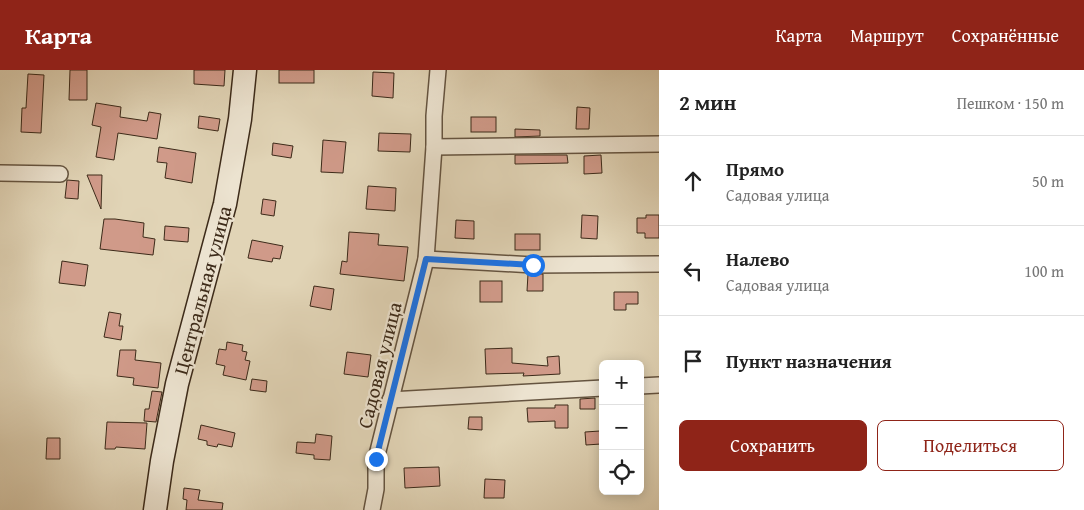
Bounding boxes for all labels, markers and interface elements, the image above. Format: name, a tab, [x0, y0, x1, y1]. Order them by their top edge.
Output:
text: Карта	[25, 18, 92, 53]
text: Карта	[776, 22, 822, 49]
text: Маршрут	[850, 22, 924, 49]
text: Сохранённые	[952, 22, 1059, 49]
text: 2 мин	[679, 87, 736, 118]
text: Пешком · 150 m	[957, 91, 1064, 115]
text: Прямо	[726, 155, 784, 183]
icon: ahead	[679, 167, 707, 195]
text: 50 m	[1032, 169, 1064, 193]
text: Садовая улица	[726, 183, 829, 207]
street label: Центральная улица	[165, 202, 239, 378]
text: Налево	[726, 245, 789, 273]
route start	[522, 254, 545, 277]
icon: left	[679, 257, 707, 285]
text: 100 m	[1024, 259, 1064, 283]
text: Садовая улица	[726, 273, 829, 297]
street label: Садовая улица	[349, 298, 409, 431]
icon: arrive	[679, 347, 707, 375]
text: Пункт назначения	[726, 347, 892, 375]
map controls	[599, 360, 644, 495]
button: +	[599, 360, 644, 405]
button: −	[599, 405, 644, 450]
button: Сохранить	[679, 420, 867, 471]
button: Поделиться	[877, 420, 1064, 471]
route end	[365, 448, 388, 471]
button: locate	[599, 450, 644, 495]

